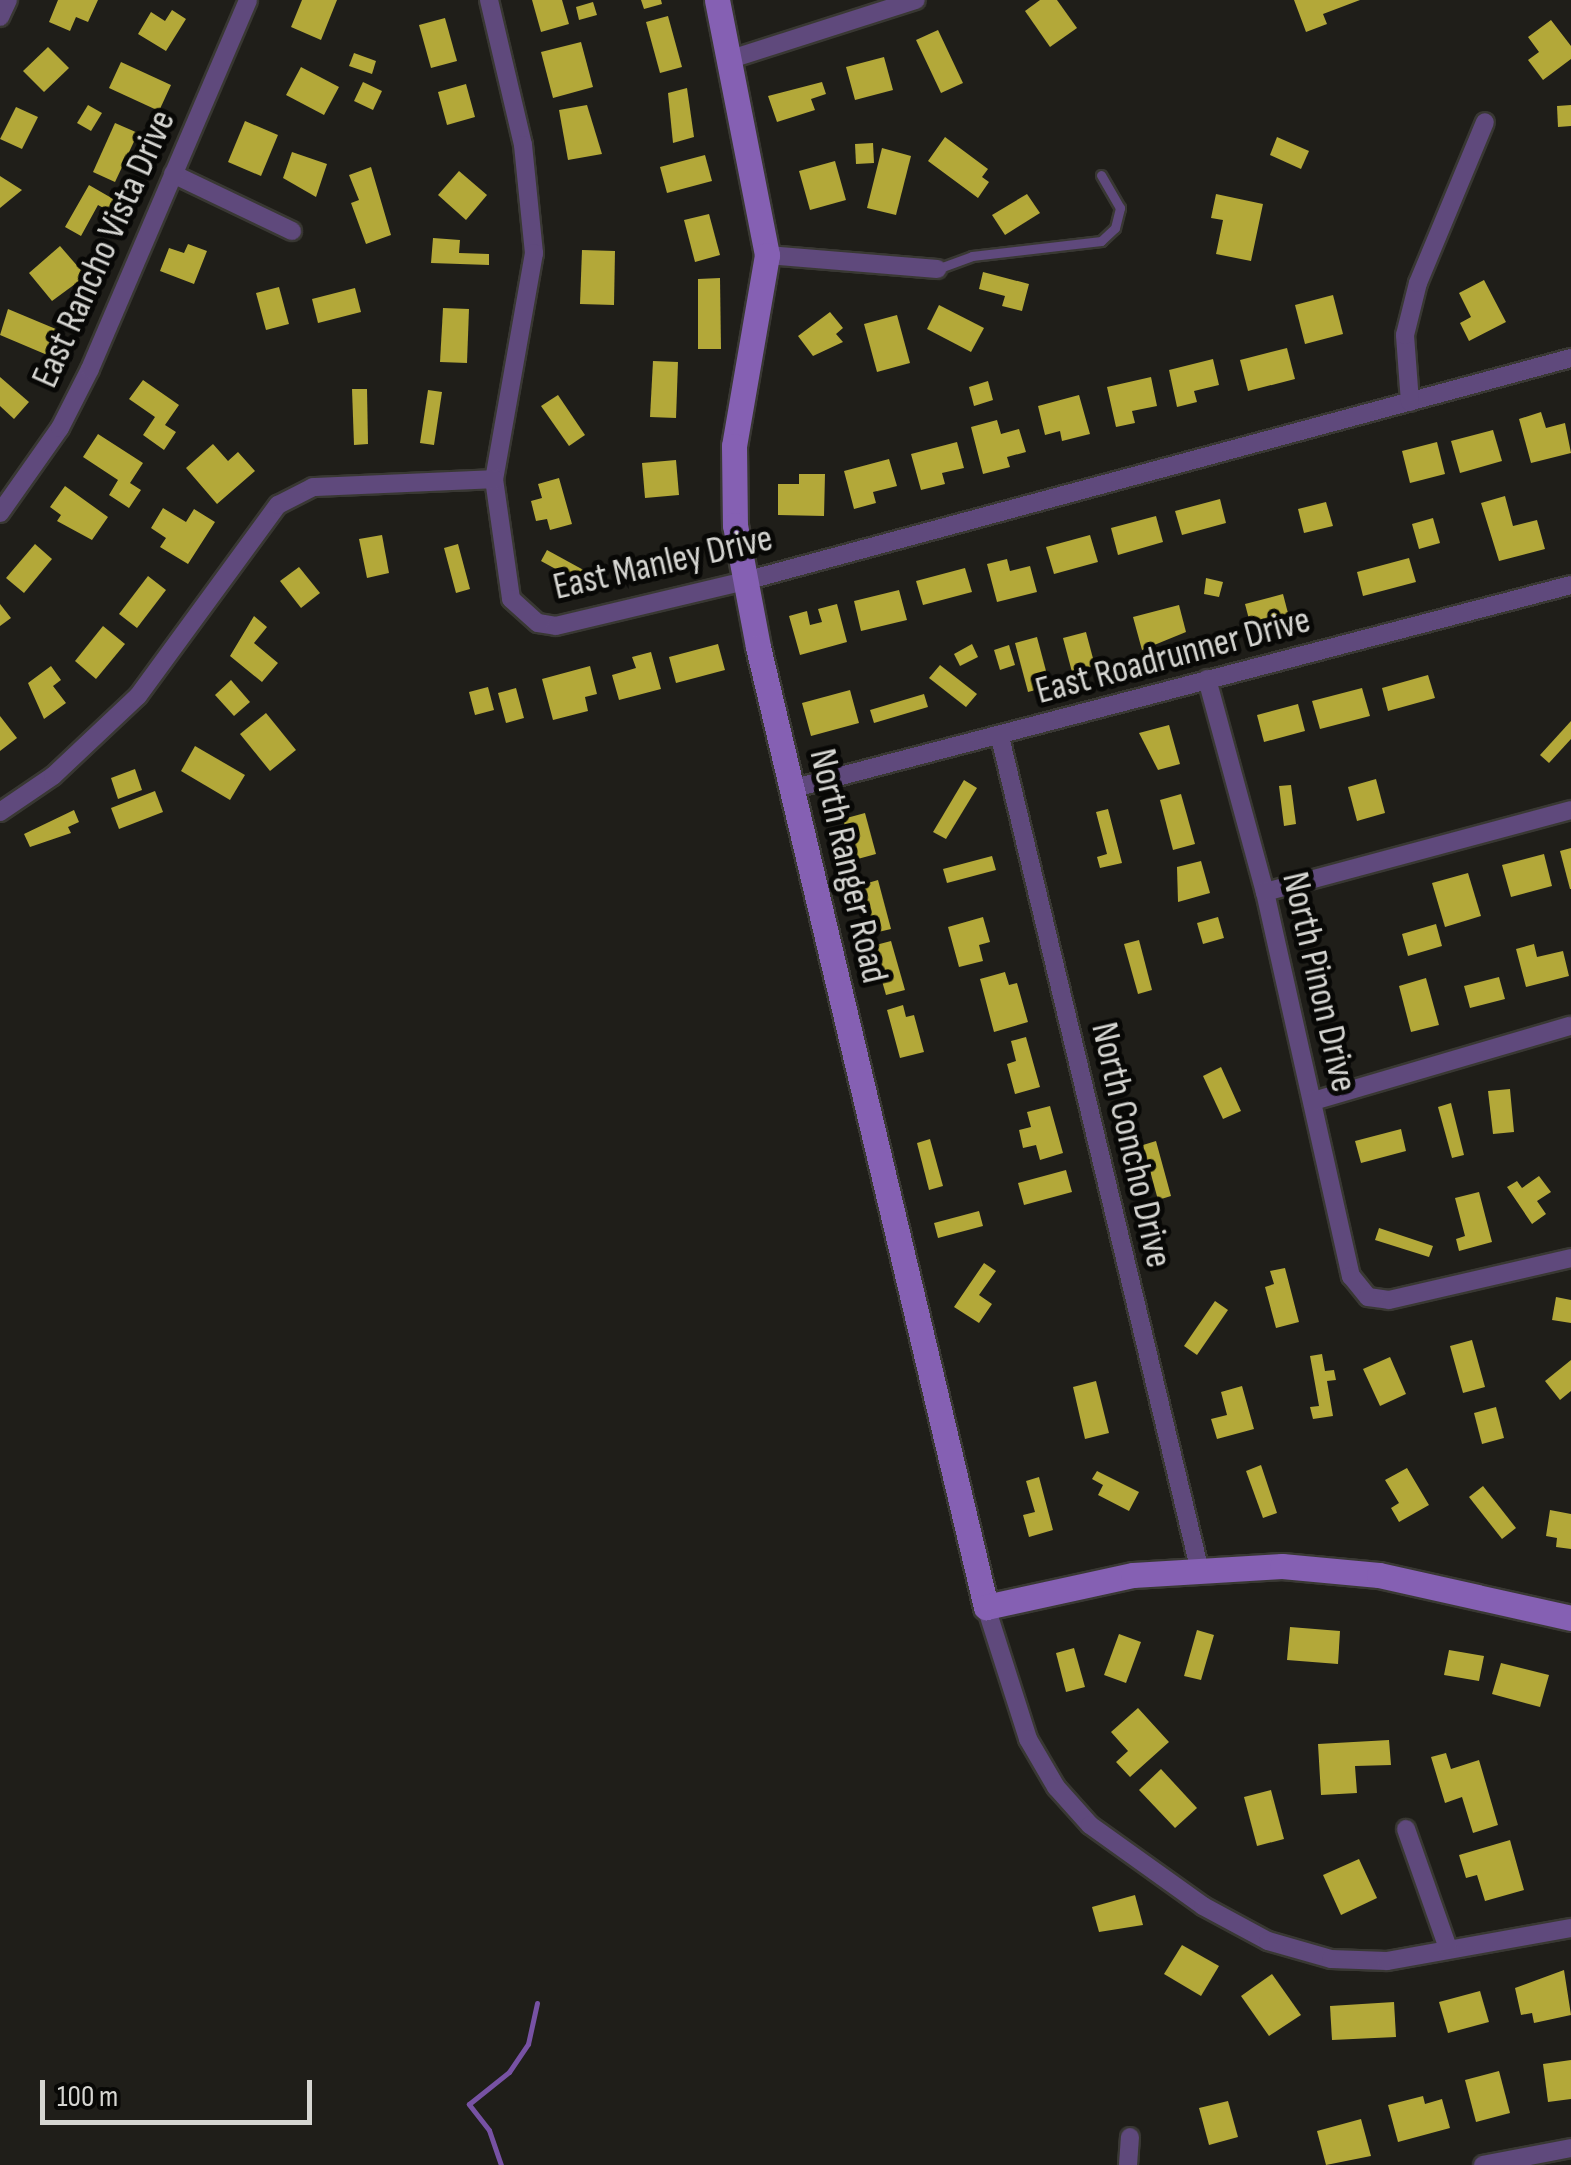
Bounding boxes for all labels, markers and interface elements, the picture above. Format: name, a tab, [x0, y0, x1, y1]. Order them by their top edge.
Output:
street label: East Rancho Vista Drive	[22, 103, 186, 395]
street label: East Manley Drive	[549, 516, 777, 610]
street label: East Roadrunner Drive	[1031, 597, 1315, 715]
street label: North Ranger Road	[799, 744, 897, 988]
street label: North Pinon Drive	[1272, 868, 1366, 1096]
street label: North Concho Drive	[1081, 1018, 1181, 1272]
scale bar	[45, 2060, 318, 2122]
text: 100 m	[57, 2079, 118, 2115]

